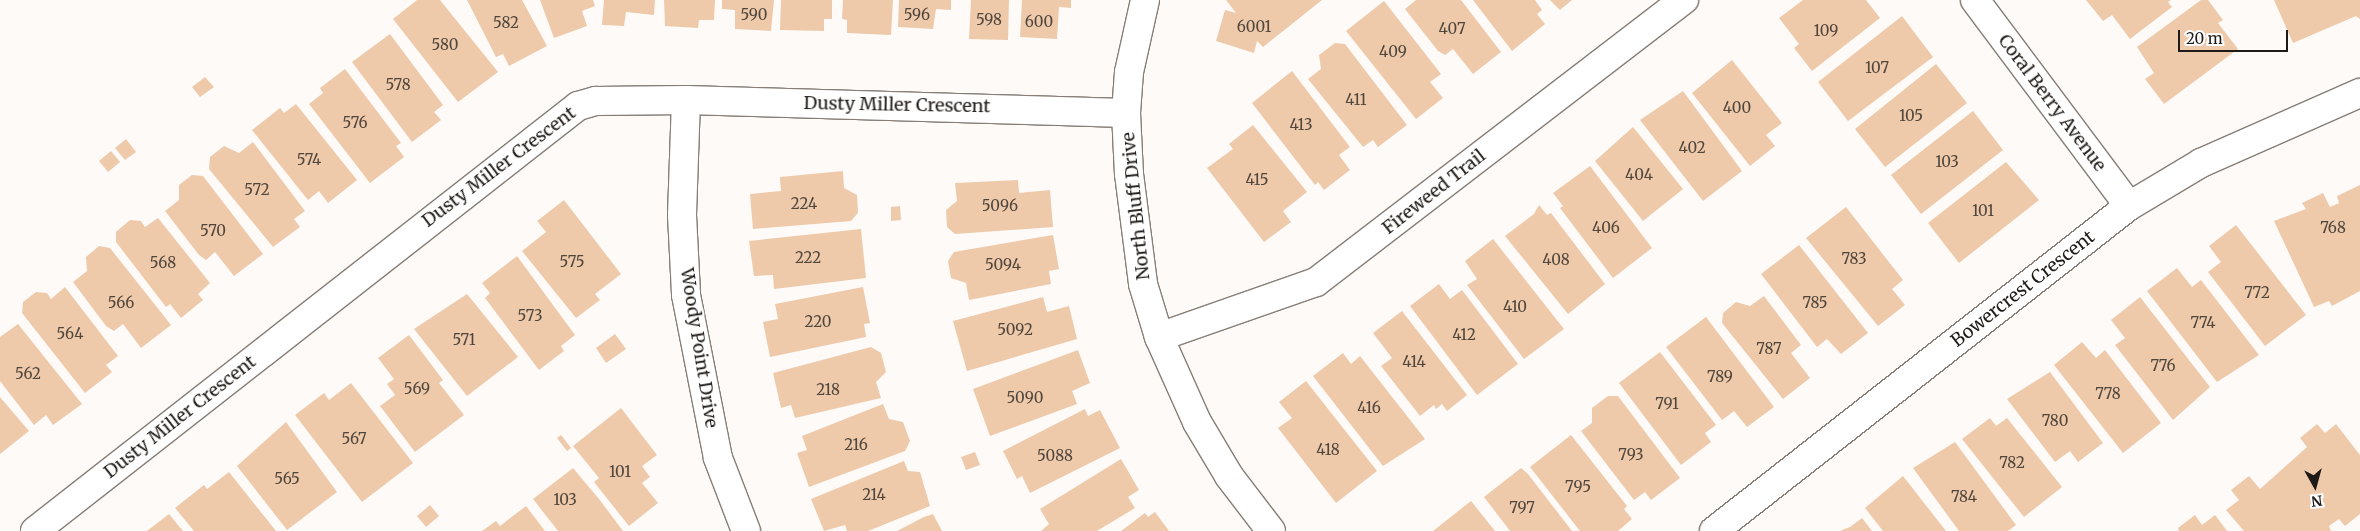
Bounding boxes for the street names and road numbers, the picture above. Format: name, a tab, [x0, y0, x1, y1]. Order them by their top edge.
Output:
street label: Coral Berry Avenue	[1993, 30, 2111, 176]
street label: Dusty Miller Crescent	[803, 93, 991, 117]
street label: Dusty Miller Crescent	[418, 102, 580, 232]
street label: North Bluff Drive	[1117, 131, 1155, 281]
street label: Fireweed Trail	[1378, 145, 1490, 239]
street label: Bowercrest Crescent	[1947, 226, 2099, 352]
street label: Woody Point Drive	[676, 266, 722, 430]
street label: Dusty Miller Crescent	[100, 351, 260, 483]

